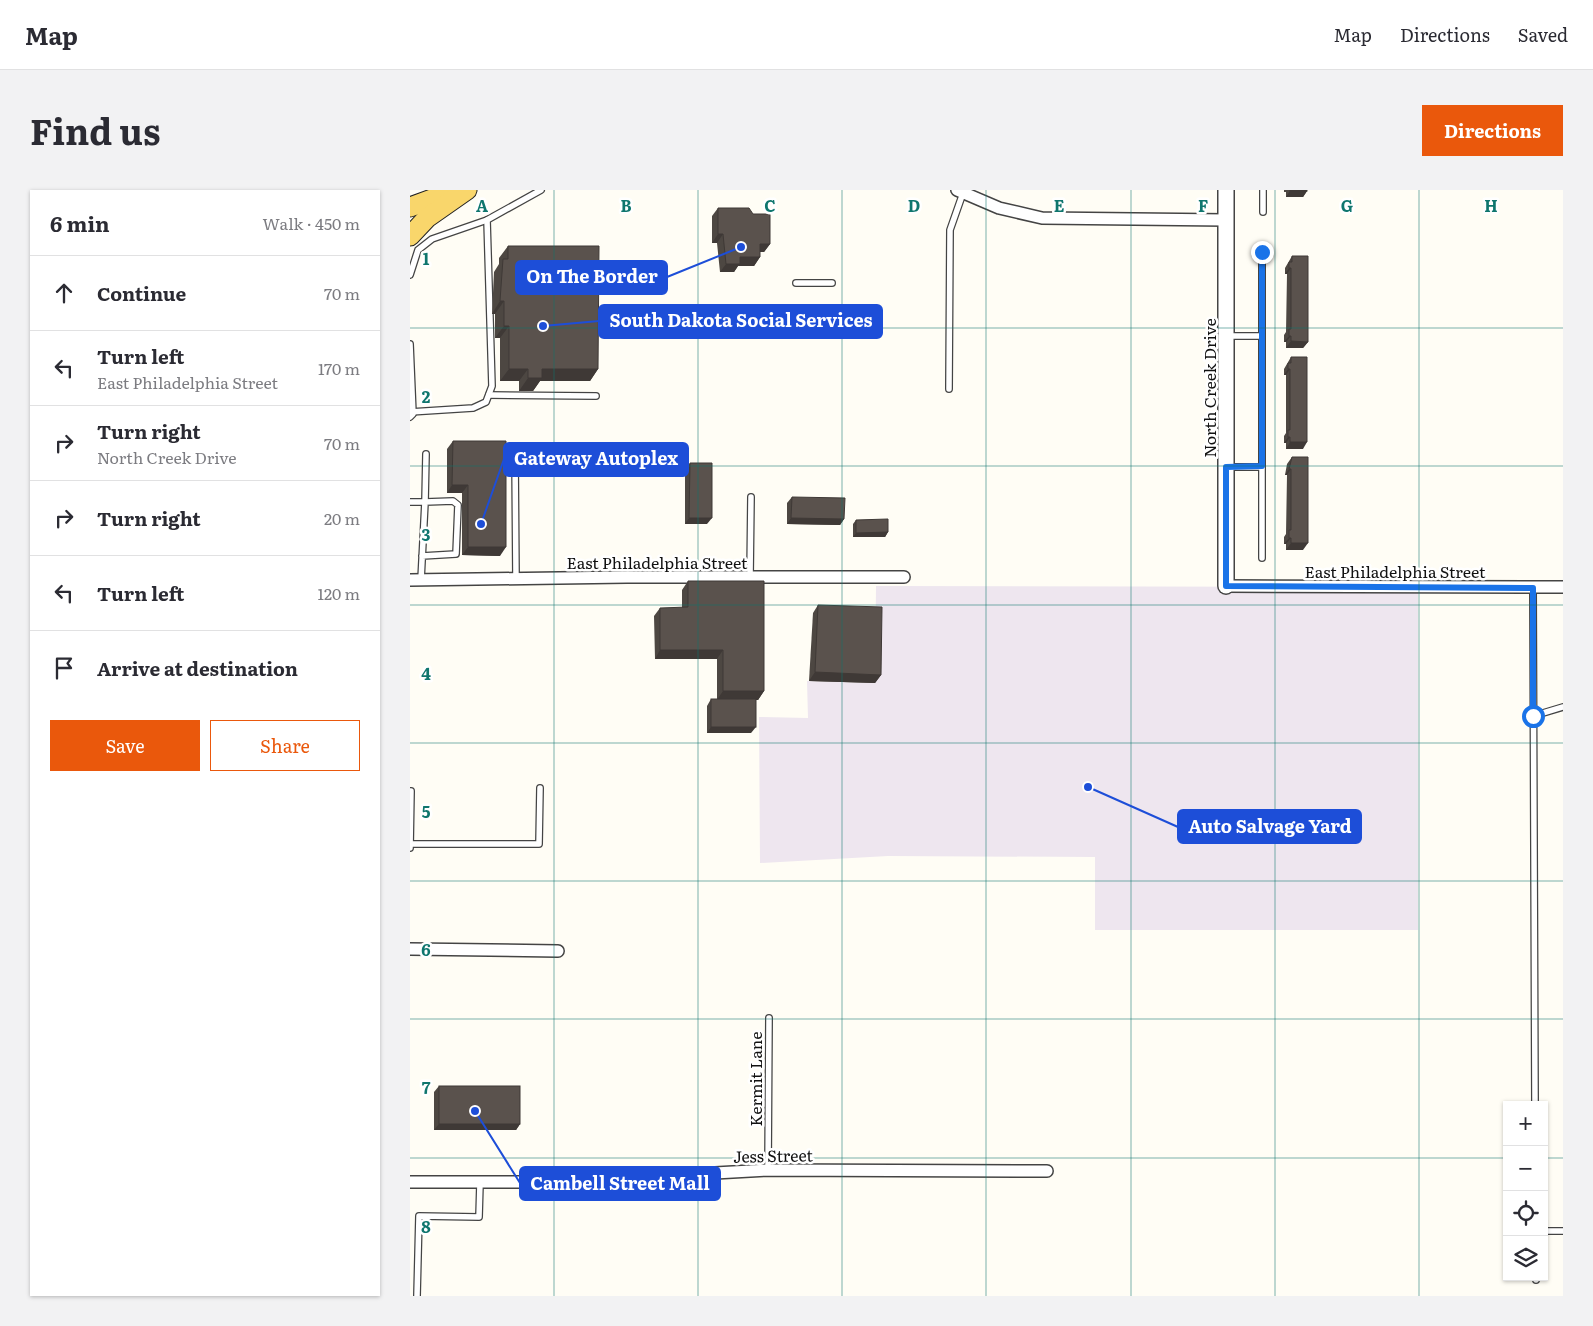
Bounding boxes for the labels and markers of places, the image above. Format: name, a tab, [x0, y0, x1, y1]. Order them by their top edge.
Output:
callout: On The Border	[516, 261, 667, 294]
callout: South Dakota Social Services	[599, 305, 882, 338]
callout: Gateway Autoplex	[504, 443, 688, 476]
callout: Auto Salvage Yard	[1178, 810, 1361, 843]
callout: Cambell Street Mall	[520, 1167, 720, 1200]

